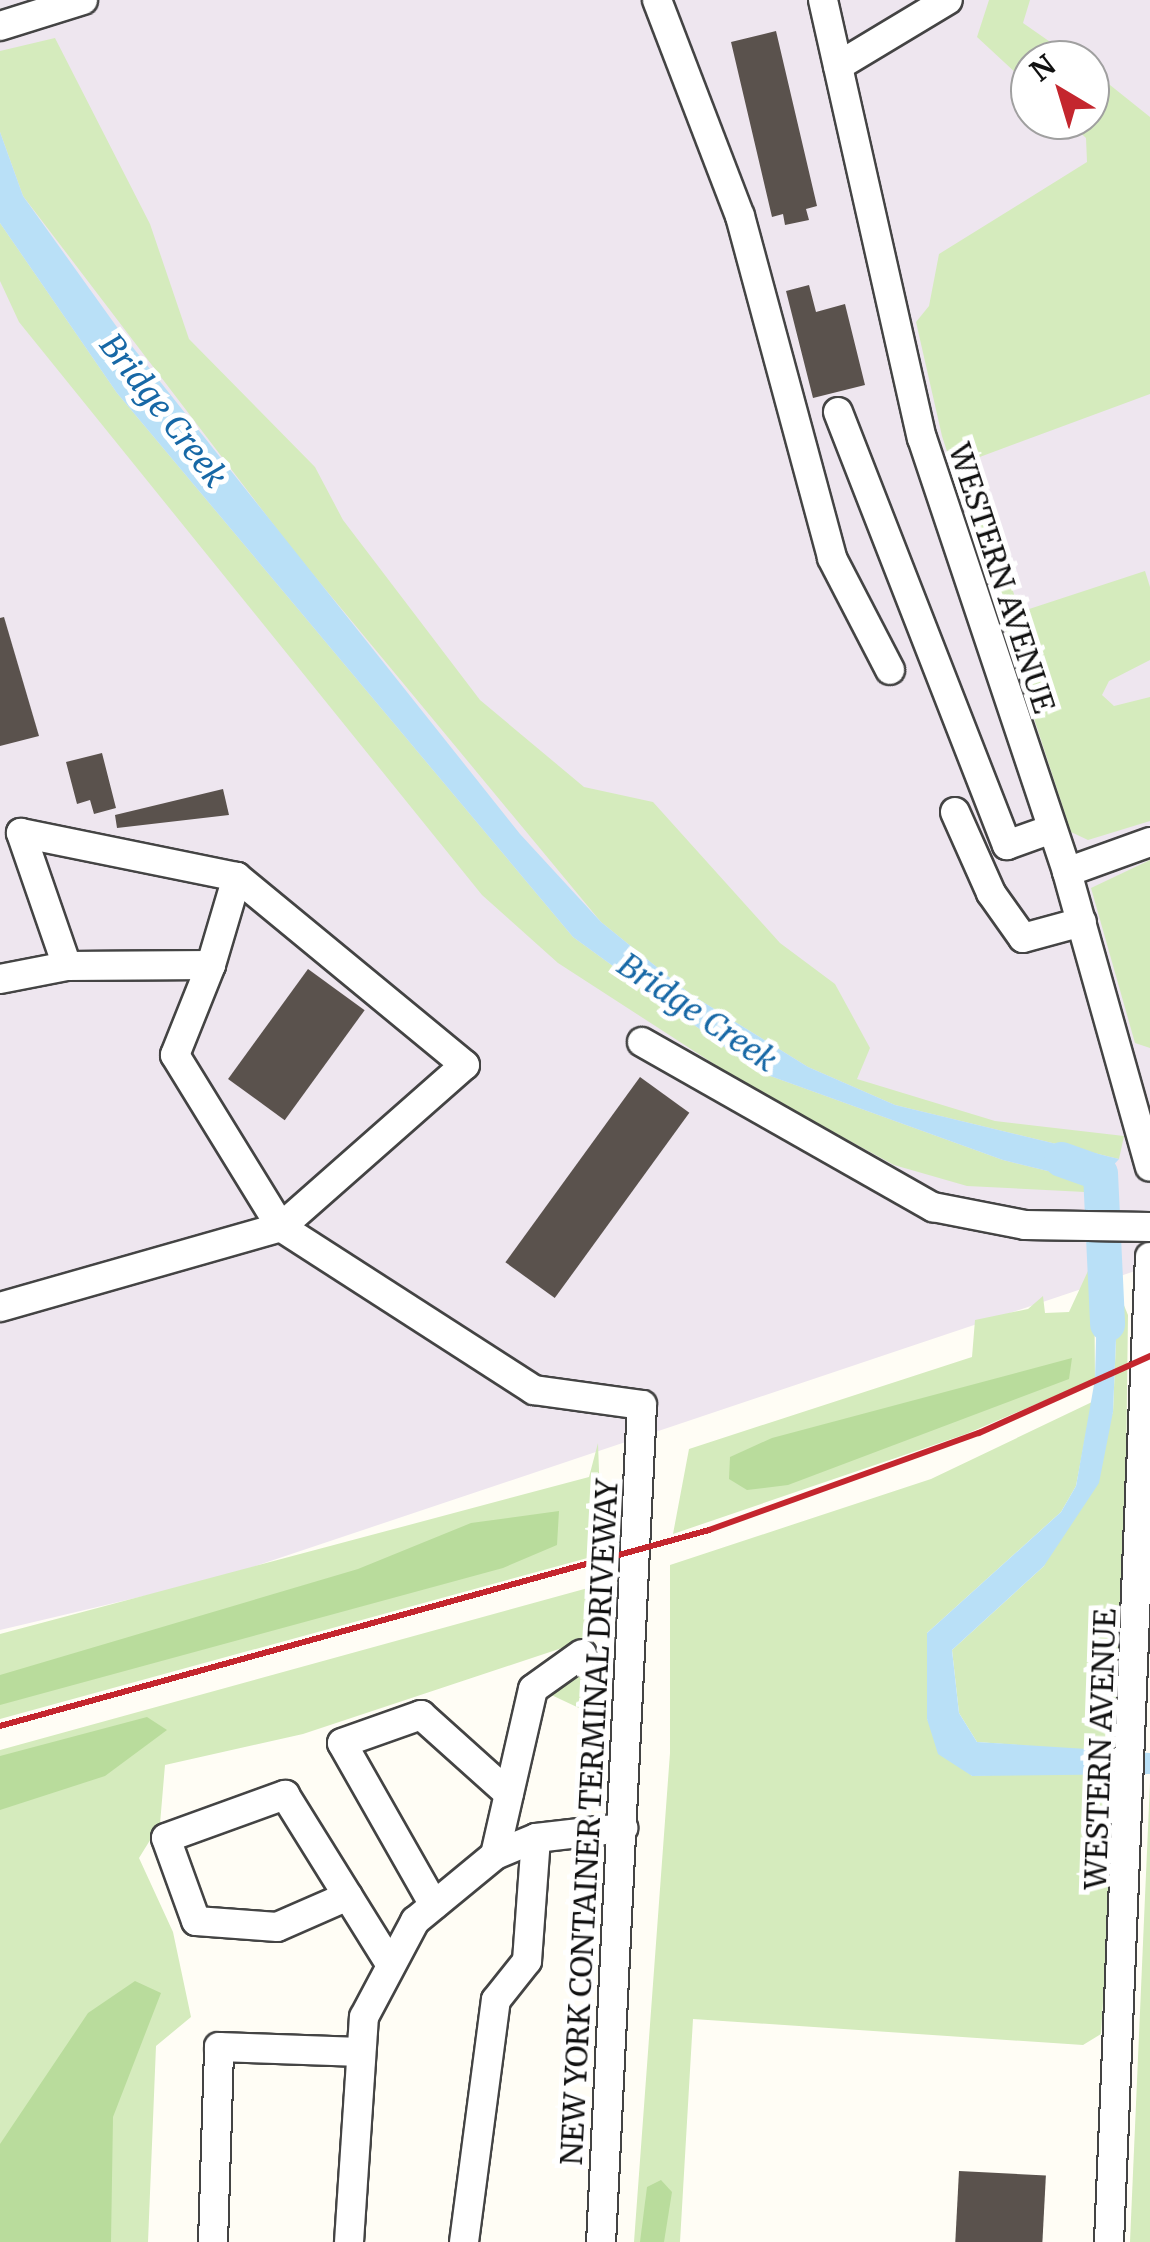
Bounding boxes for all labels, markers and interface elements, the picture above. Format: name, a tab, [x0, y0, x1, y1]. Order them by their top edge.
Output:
north arrow	[1010, 40, 1110, 140]
text: N	[1023, 47, 1063, 89]
water label: Bridge Creek	[91, 327, 235, 495]
street label: WESTERN AVENUE	[941, 439, 1063, 717]
water label: Bridge Creek	[610, 946, 784, 1080]
street label: NEW YORK CONTAINER TERMINAL DRIVEWAY	[553, 1478, 625, 2166]
street label: WESTERN AVENUE	[1077, 1608, 1123, 1890]

